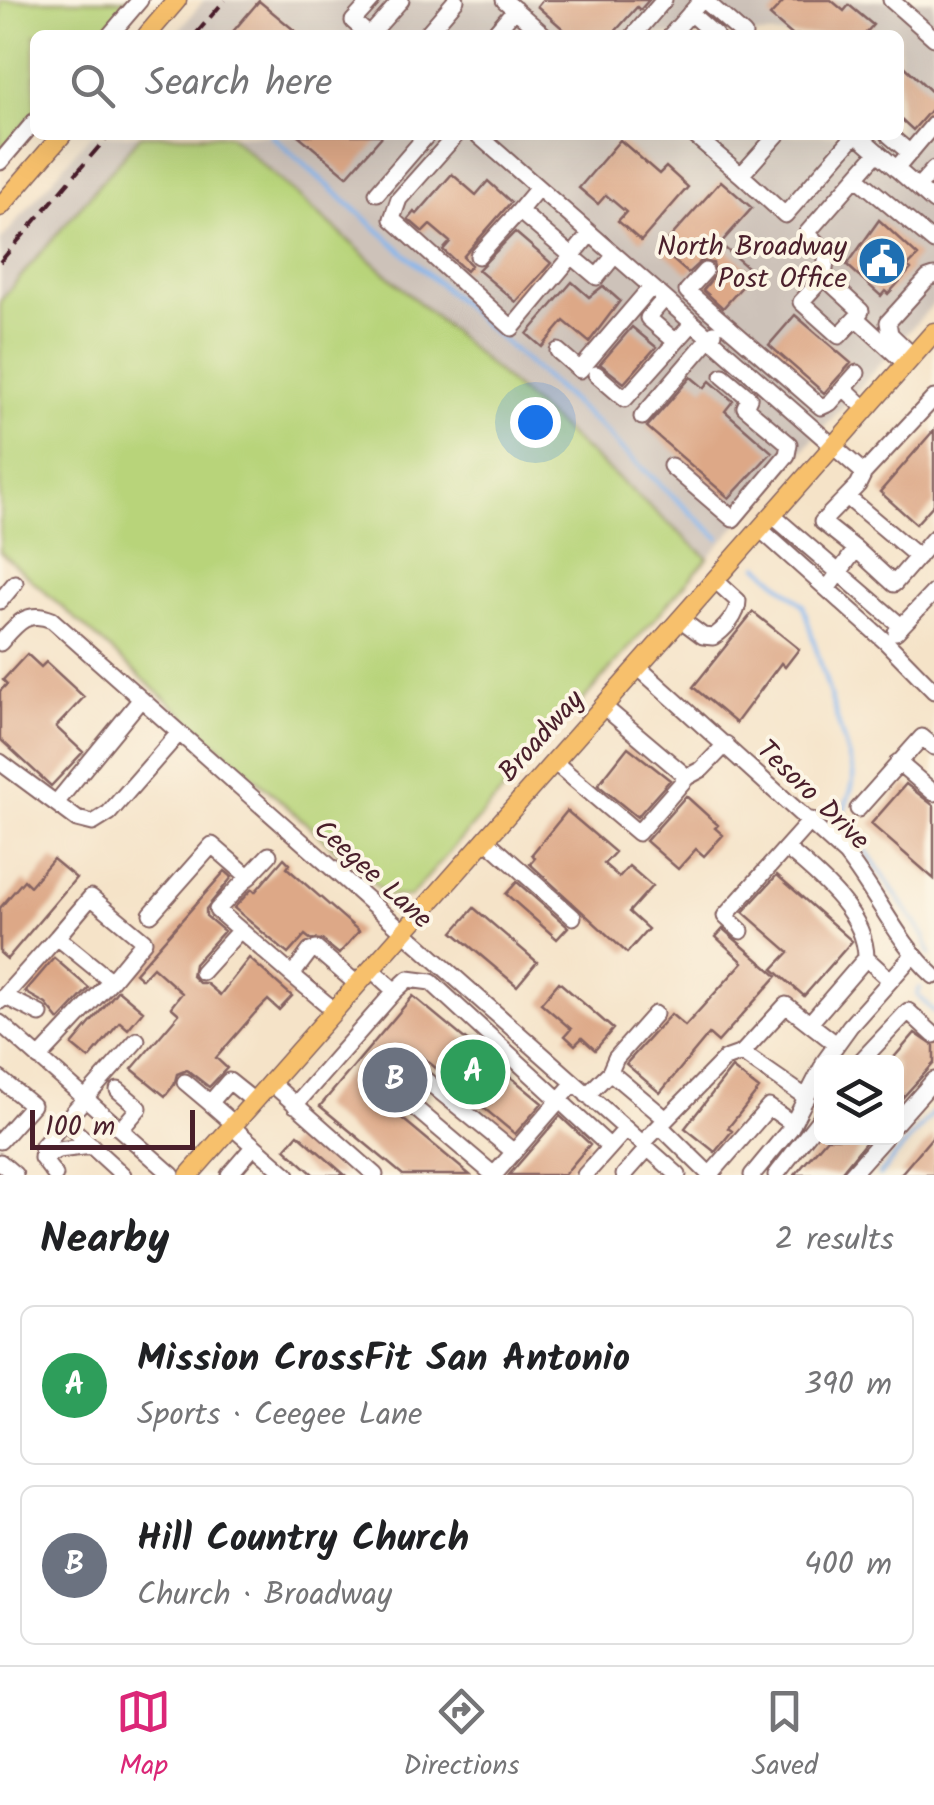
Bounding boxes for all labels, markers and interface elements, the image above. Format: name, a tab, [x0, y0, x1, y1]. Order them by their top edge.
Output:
search box	[30, 30, 904, 140]
text: Search here	[145, 55, 332, 115]
icon: search	[65, 58, 120, 113]
place label: North Broadway Post Office	[657, 225, 848, 302]
public building icon: North Broadway Post Office	[856, 235, 908, 287]
your location	[510, 397, 561, 448]
street label: Broadway	[488, 679, 597, 793]
street label: Tesoro Drive	[745, 730, 880, 862]
street label: Ceegee Lane	[302, 809, 443, 941]
pin: A	[440, 1034, 506, 1110]
pin: B	[362, 1042, 428, 1118]
map controls	[814, 1055, 904, 1145]
button: layers	[814, 1055, 904, 1145]
scale bar	[30, 1105, 195, 1150]
text: 100 m	[45, 1105, 115, 1150]
text: Nearby	[40, 1207, 169, 1274]
text: 2 results	[775, 1215, 894, 1266]
text: Mission CrossFit San Antonio	[137, 1330, 630, 1390]
text: A	[64, 1360, 85, 1411]
text: 390 m	[804, 1360, 892, 1411]
text: Sports · Ceegee Lane	[137, 1390, 422, 1441]
text: Hill Country Church	[137, 1510, 469, 1570]
text: B	[65, 1540, 84, 1591]
text: 400 m	[804, 1540, 892, 1591]
text: Church · Broadway	[137, 1570, 392, 1621]
tab: Map	[116, 1684, 171, 1789]
tab: Directions	[403, 1684, 519, 1789]
tab: Saved	[752, 1684, 818, 1789]

